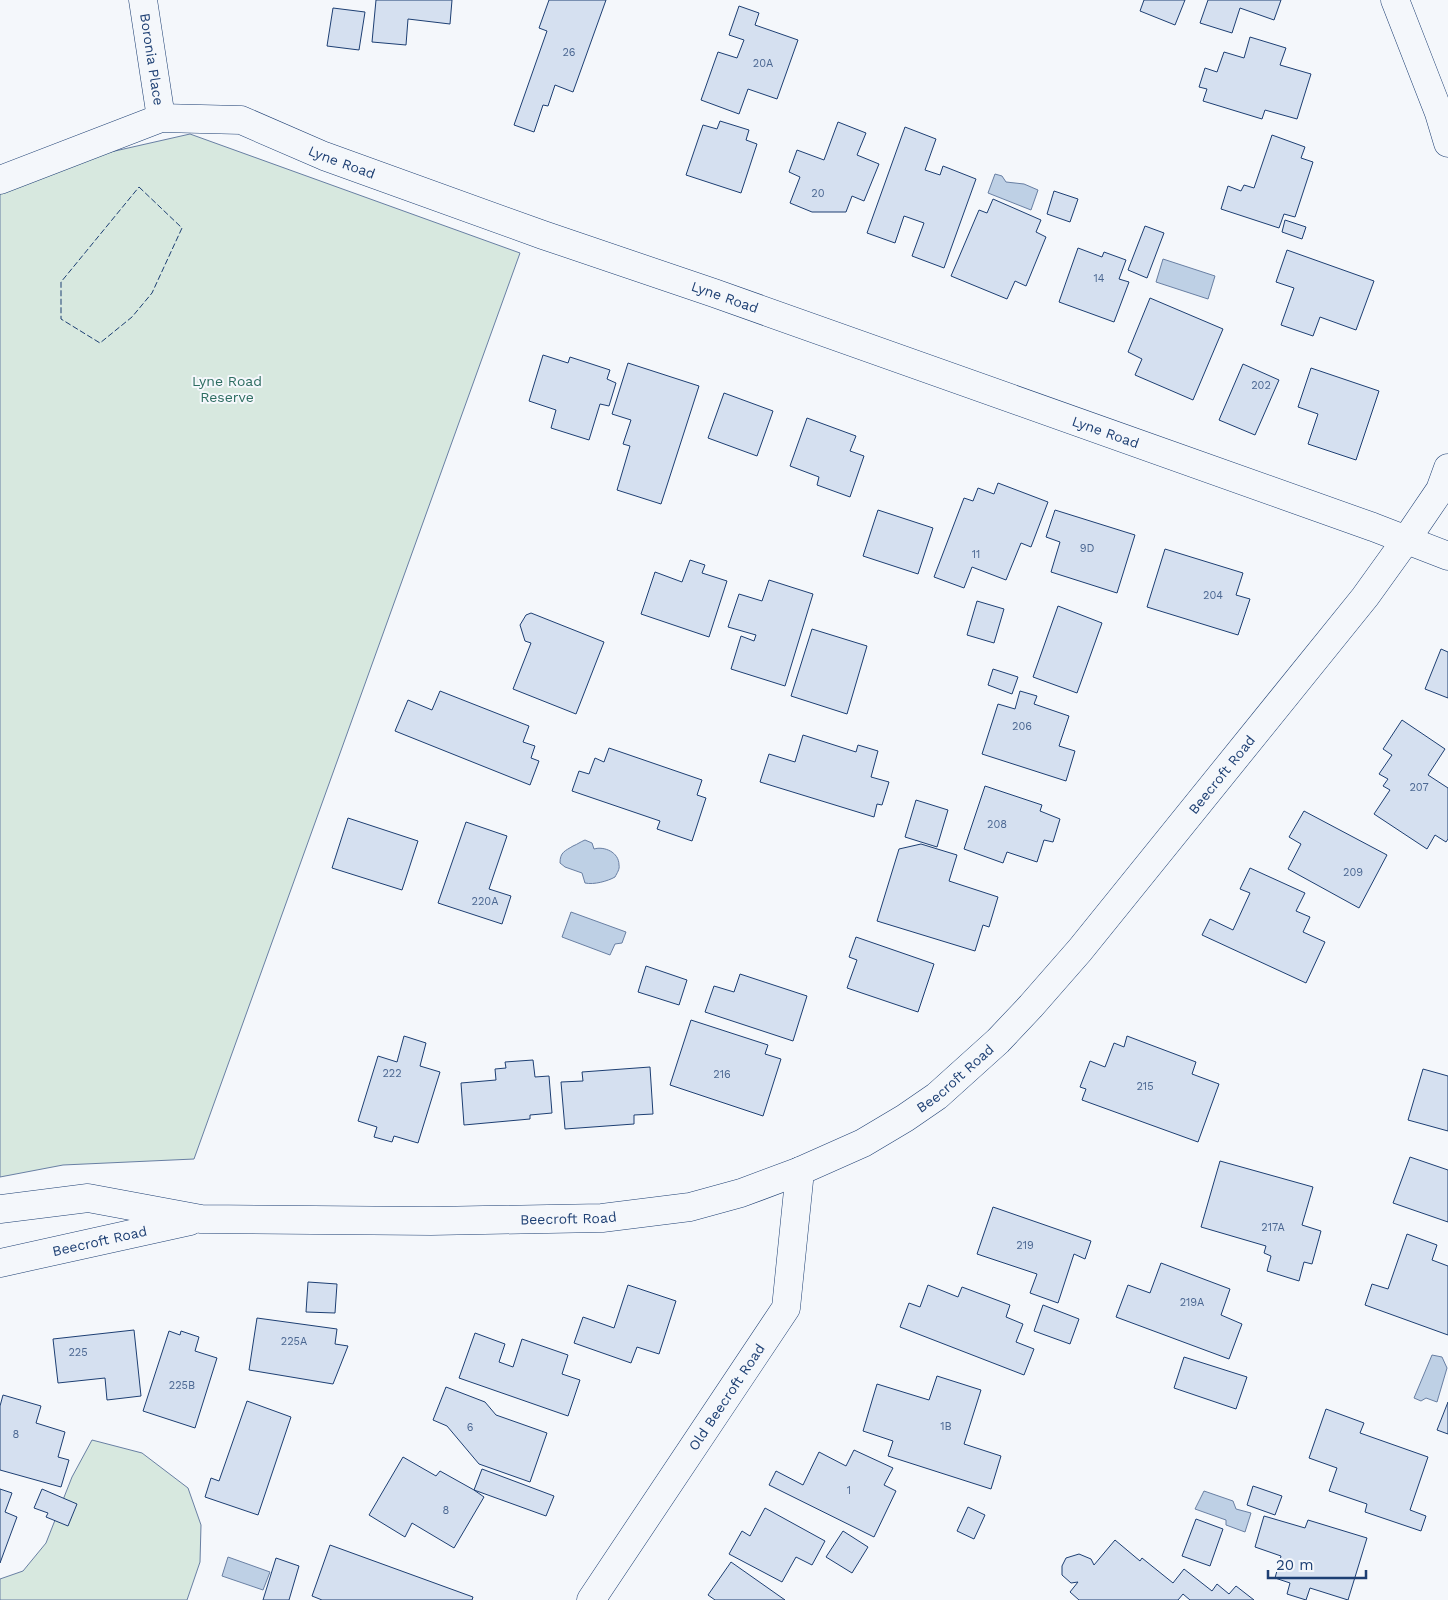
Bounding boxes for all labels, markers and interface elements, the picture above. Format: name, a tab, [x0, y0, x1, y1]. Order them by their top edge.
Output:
street label: Boronia Place	[137, 12, 167, 106]
house number: 26	[562, 46, 576, 59]
house number: 20A	[753, 57, 773, 70]
street label: Lyne Road	[306, 142, 378, 182]
house number: 20	[811, 187, 825, 200]
house number: 14	[1093, 272, 1105, 285]
street label: Lyne Road	[689, 278, 761, 316]
park label: Lyne Road Reserve	[192, 373, 262, 405]
house number: 202	[1251, 379, 1271, 392]
street label: Lyne Road	[1070, 413, 1141, 451]
house number: 9D	[1080, 542, 1094, 555]
house number: 11	[972, 548, 980, 561]
house number: 204	[1203, 589, 1223, 602]
house number: 206	[1012, 720, 1032, 733]
street label: Beecroft Road	[1185, 732, 1258, 817]
house number: 207	[1409, 781, 1429, 794]
house number: 208	[987, 818, 1007, 831]
house number: 209	[1343, 866, 1363, 879]
house number: 220A	[472, 895, 498, 908]
street label: Beecroft Road	[913, 1041, 997, 1116]
house number: 222	[382, 1067, 402, 1080]
house number: 216	[713, 1068, 731, 1081]
house number: 215	[1136, 1080, 1154, 1093]
street label: Beecroft Road	[520, 1208, 618, 1227]
house number: 217A	[1261, 1221, 1285, 1234]
street label: Beecroft Road	[51, 1223, 148, 1259]
house number: 219	[1016, 1239, 1034, 1252]
house number: 219A	[1180, 1296, 1204, 1309]
house number: 225A	[281, 1335, 307, 1348]
street label: Old Beecroft Road	[685, 1341, 768, 1453]
house number: 225	[68, 1346, 88, 1359]
house number: 225B	[169, 1379, 195, 1392]
house number: 1B	[940, 1420, 952, 1433]
house number: 6	[467, 1421, 474, 1434]
house number: 8	[13, 1428, 20, 1441]
house number: 1	[847, 1484, 851, 1497]
house number: 8	[443, 1504, 450, 1517]
scale bar	[1268, 1548, 1366, 1580]
text: 20 m	[1276, 1556, 1314, 1574]

